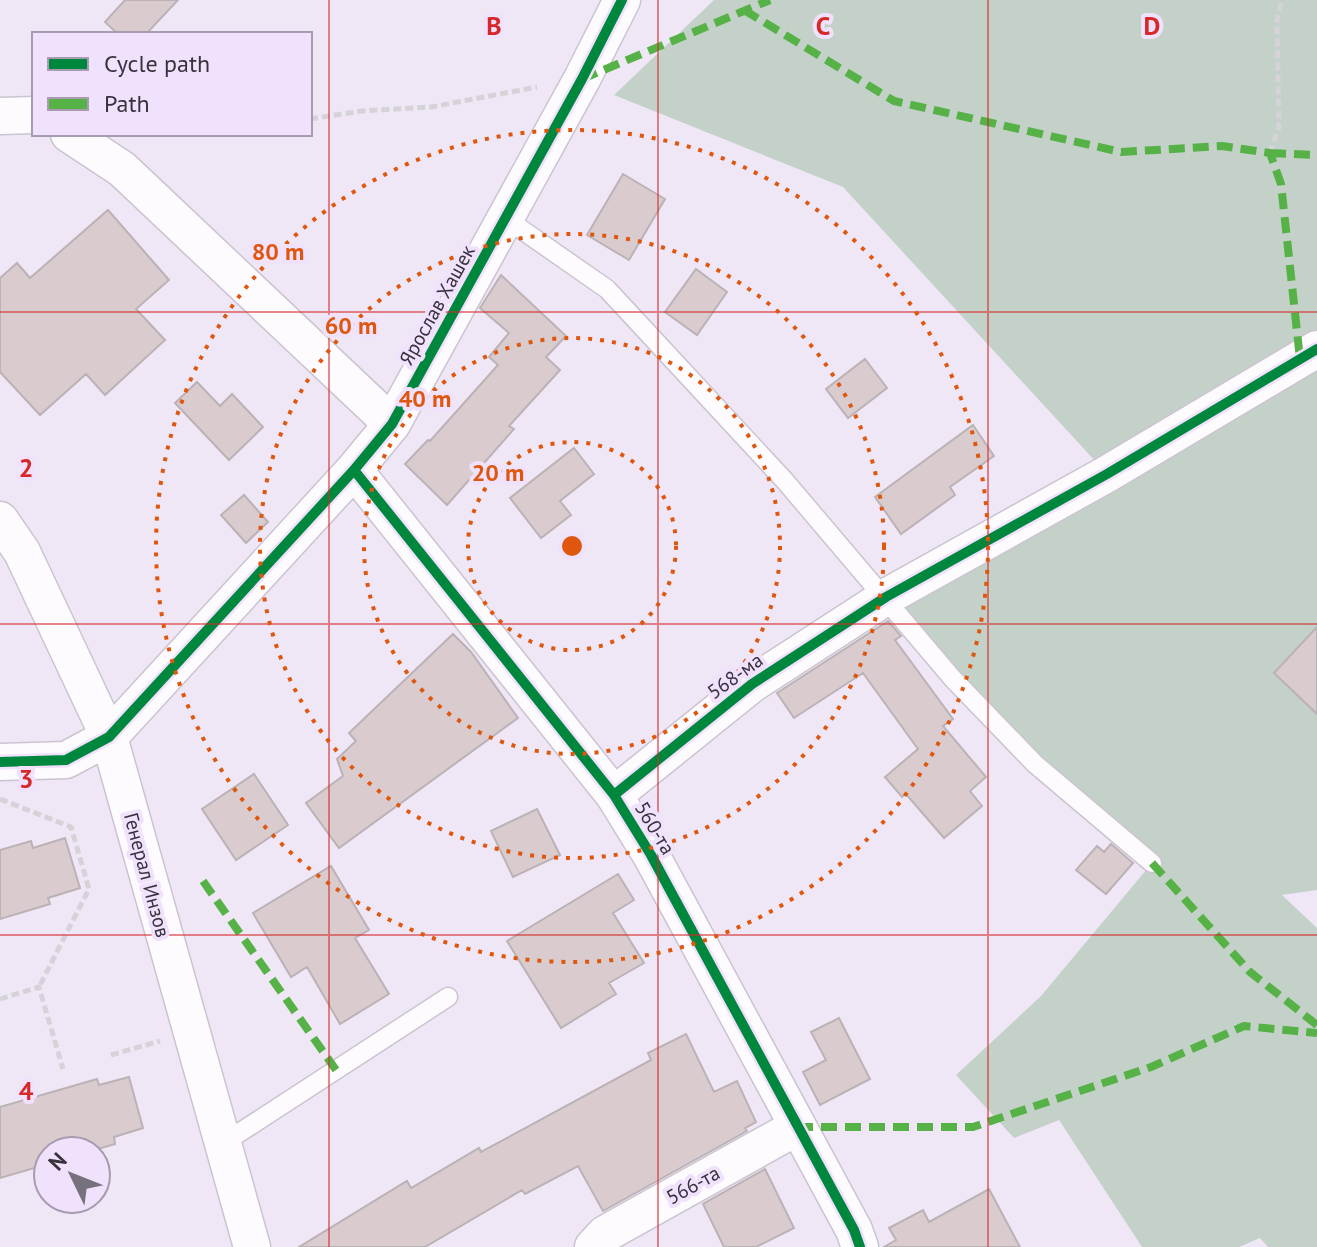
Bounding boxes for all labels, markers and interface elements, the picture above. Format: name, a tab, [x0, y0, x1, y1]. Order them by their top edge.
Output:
text: B	[486, 9, 502, 42]
text: C	[816, 9, 830, 42]
text: D	[1144, 9, 1160, 42]
legend	[32, 32, 312, 136]
text: Cycle path	[104, 48, 210, 79]
text: Path	[104, 88, 150, 119]
text: 80 m	[252, 236, 304, 267]
street label: Ярослав Хашек	[393, 240, 481, 370]
text: 60 m	[325, 310, 377, 341]
text: 40 m	[399, 383, 451, 414]
text: 2	[19, 451, 33, 484]
text: 20 m	[472, 457, 524, 488]
centre of rings	[558, 532, 586, 560]
street label: 568-ма	[702, 647, 768, 705]
text: 3	[19, 762, 33, 795]
street label: 560-та	[629, 797, 681, 859]
street label: Генерал Инзов	[118, 810, 176, 940]
text: 4	[19, 1074, 34, 1107]
north arrow	[32, 1135, 112, 1215]
text: N	[42, 1147, 73, 1176]
street label: 566-та	[662, 1160, 724, 1210]

